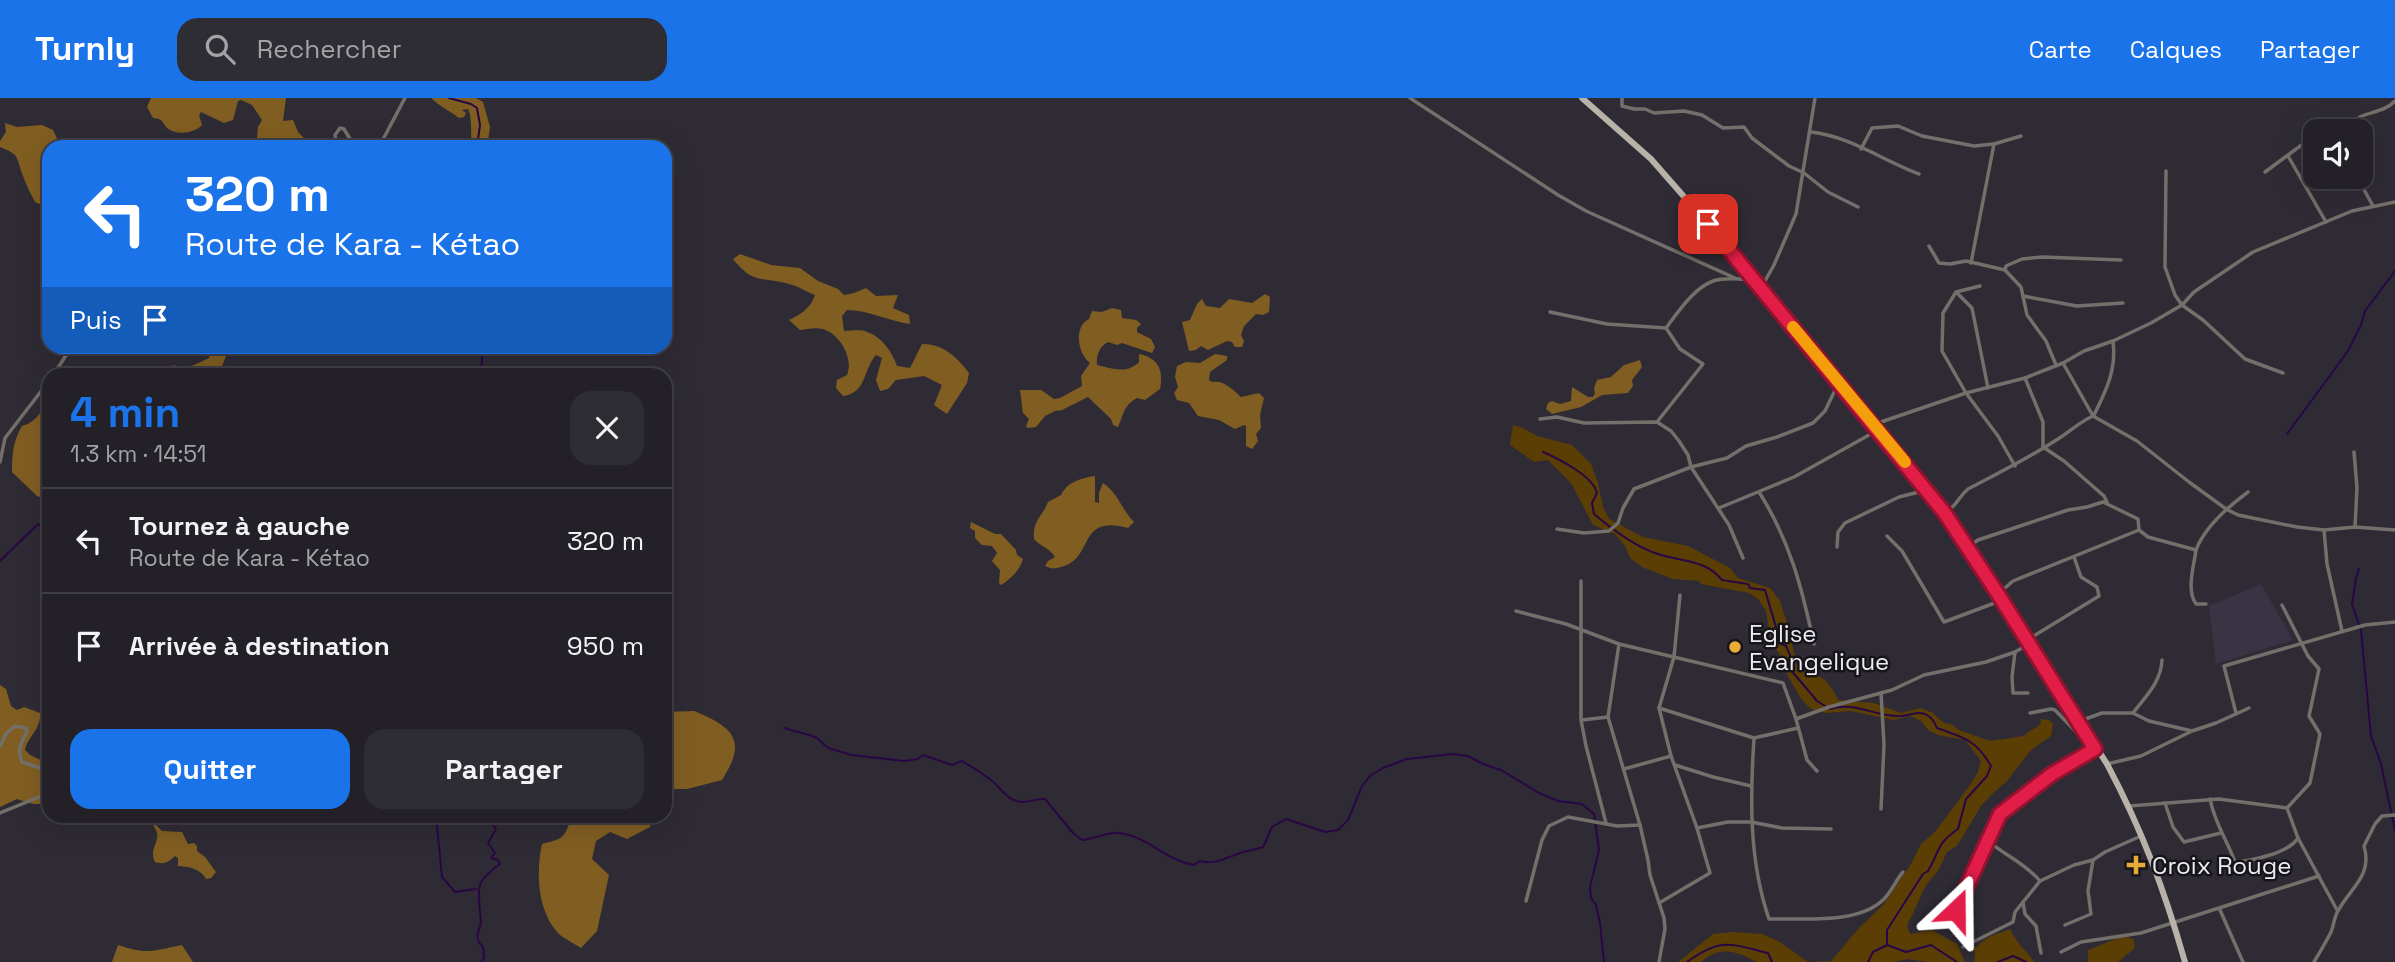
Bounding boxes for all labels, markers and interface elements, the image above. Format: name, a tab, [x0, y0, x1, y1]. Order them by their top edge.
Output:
search box	[177, 18, 667, 81]
text: Turnly	[35, 28, 135, 70]
icon: search	[201, 30, 239, 68]
text: Rechercher	[257, 32, 402, 66]
text: Carte	[2029, 34, 2092, 65]
text: Calques	[2130, 34, 2222, 65]
text: Partager	[2260, 34, 2360, 65]
map controls	[2303, 119, 2373, 189]
button: sound	[2303, 119, 2373, 189]
text: 320 m	[185, 163, 330, 225]
icon: left	[70, 168, 161, 259]
pin	[1678, 194, 1738, 254]
icon: arrive	[1689, 205, 1727, 243]
text: Route de Kara - Kétao	[185, 224, 520, 264]
icon: arrive	[136, 301, 174, 339]
text: Puis	[70, 303, 122, 337]
text: 4 min	[70, 386, 180, 439]
button: close	[570, 391, 644, 465]
text: 1.3 km · 14:51	[70, 439, 206, 469]
text: Tournez à gauche	[129, 509, 350, 543]
icon: left	[70, 522, 108, 560]
text: 320 m	[567, 524, 644, 558]
text: Route de Kara - Kétao	[129, 543, 370, 573]
place label: Eglise Evangelique	[1749, 618, 1889, 677]
icon: arrive	[70, 627, 108, 665]
text: Arrivée à destination	[129, 629, 390, 663]
text: 950 m	[567, 629, 644, 663]
marker: Eglise Evangelique	[1727, 639, 1743, 655]
button: Quitter	[70, 729, 350, 809]
button: Partager	[364, 729, 644, 809]
place label: Croix Rouge	[2152, 850, 2291, 881]
marker: Croix Rouge	[2126, 855, 2146, 875]
position arrow	[1919, 873, 1993, 947]

